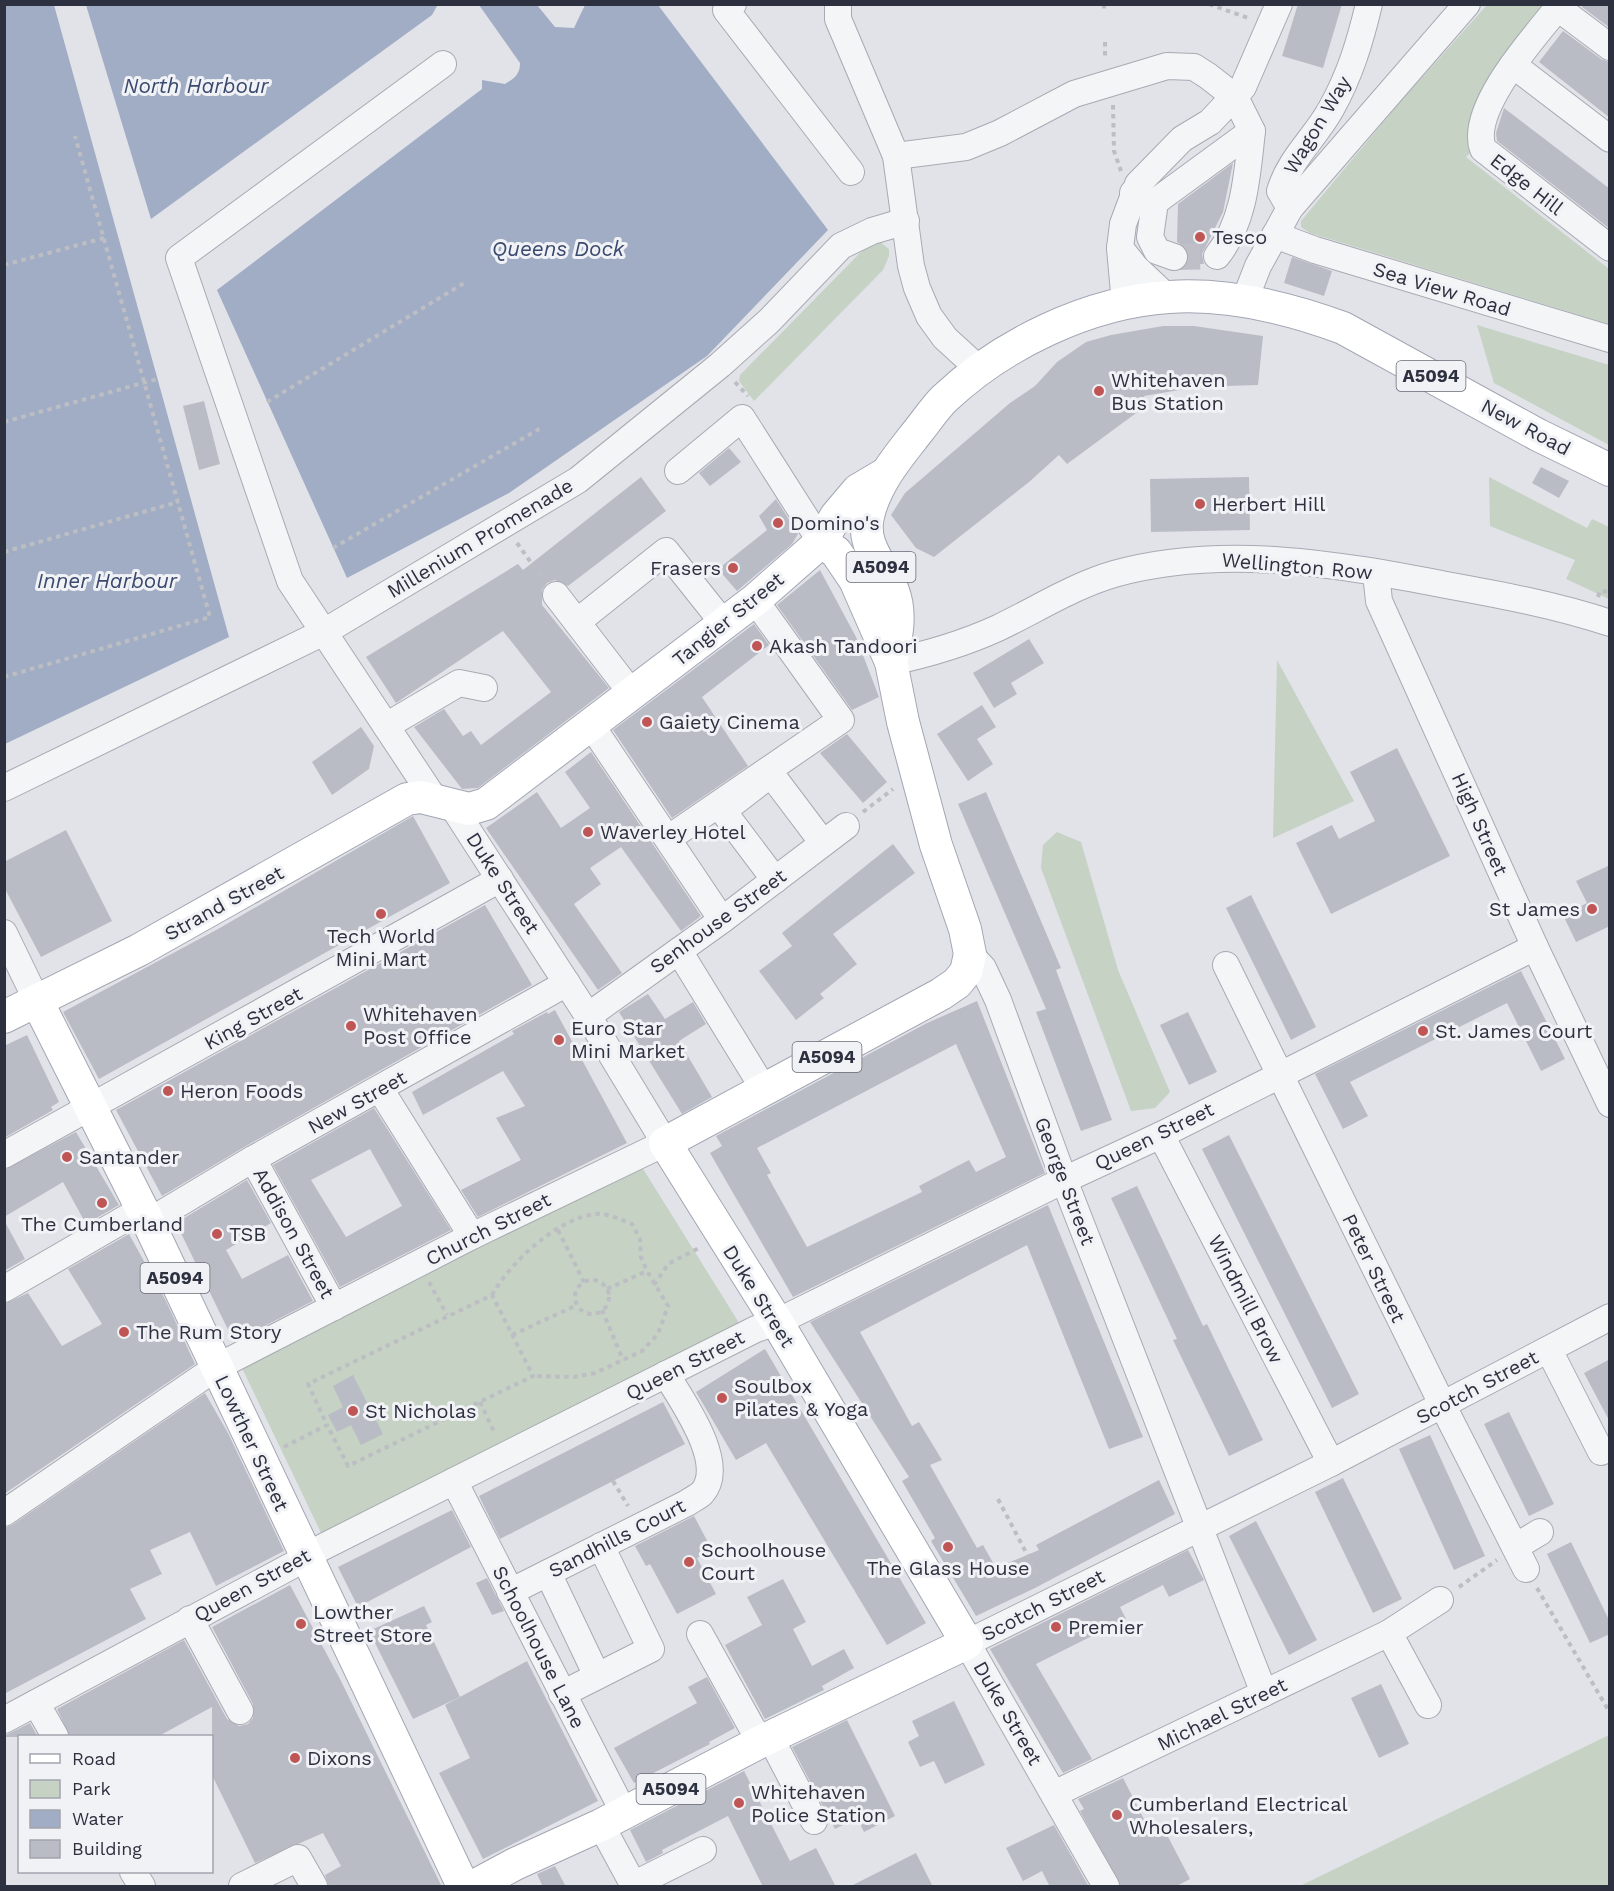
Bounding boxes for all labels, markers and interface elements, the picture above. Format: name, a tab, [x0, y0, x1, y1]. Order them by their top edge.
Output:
street label: Wagon Way	[1278, 71, 1356, 179]
water label: North Harbour	[123, 73, 269, 98]
street label: Edge Hill	[1486, 148, 1568, 220]
place label: Tesco	[1212, 225, 1267, 249]
marker: Tesco	[1193, 230, 1207, 244]
water label: Queens Dock	[492, 236, 625, 261]
street label: Sea View Road	[1370, 257, 1514, 321]
road number: A5094	[1396, 361, 1466, 391]
place label: Whitehaven Bus Station	[1111, 368, 1226, 415]
marker: Whitehaven Bus Station	[1092, 384, 1106, 398]
street label: New Road	[1477, 393, 1575, 461]
street label: Millenium Promenade	[383, 473, 577, 603]
place label: Herbert Hill	[1212, 492, 1325, 516]
marker: Herbert Hill	[1193, 497, 1207, 511]
place label: Domino's	[790, 511, 880, 535]
marker: Domino's	[771, 516, 785, 530]
street label: Wellington Row	[1220, 547, 1374, 585]
road number: A5094	[846, 552, 916, 582]
place label: Frasers	[650, 556, 721, 580]
marker: Frasers	[726, 561, 740, 575]
street label: Tangier Street	[668, 566, 789, 671]
water label: Inner Harbour	[37, 568, 178, 593]
place label: Akash Tandoori	[769, 634, 918, 658]
marker: Akash Tandoori	[750, 639, 764, 653]
place label: Gaiety Cinema	[659, 710, 800, 734]
marker: Gaiety Cinema	[640, 715, 654, 729]
street label: High Street	[1447, 769, 1514, 880]
place label: Waverley Hotel	[600, 820, 746, 844]
marker: Waverley Hotel	[581, 825, 595, 839]
street label: Duke Street	[461, 828, 545, 939]
street label: Strand Street	[160, 860, 288, 946]
street label: Senhouse Street	[645, 863, 791, 978]
place label: St James	[1489, 897, 1580, 921]
marker: St James	[1585, 902, 1599, 916]
marker: Tech World Mini Mart	[374, 907, 388, 921]
place label: Tech World Mini Mart	[327, 924, 435, 971]
street label: King Street	[200, 981, 307, 1055]
place label: Whitehaven Post Office	[363, 1002, 478, 1049]
place label: Euro Star Mini Market	[571, 1016, 686, 1063]
marker: Whitehaven Post Office	[344, 1019, 358, 1033]
place label: St. James Court	[1435, 1019, 1593, 1043]
marker: St. James Court	[1416, 1024, 1430, 1038]
marker: Euro Star Mini Market	[552, 1033, 566, 1047]
road number: A5094	[792, 1042, 862, 1072]
street label: New Street	[303, 1065, 411, 1139]
place label: Heron Foods	[180, 1079, 303, 1103]
marker: Heron Foods	[161, 1084, 175, 1098]
street label: Queen Street	[1090, 1096, 1218, 1175]
street label: George Street	[1030, 1114, 1101, 1249]
place label: Santander	[79, 1145, 180, 1169]
marker: Santander	[60, 1150, 74, 1164]
street label: Addison Street	[248, 1164, 340, 1303]
street label: Church Street	[422, 1187, 555, 1271]
marker: The Cumberland	[95, 1196, 109, 1210]
street label: Peter Street	[1337, 1210, 1411, 1327]
place label: The Cumberland	[21, 1212, 183, 1236]
place label: TSB	[229, 1222, 266, 1246]
marker: TSB	[210, 1227, 224, 1241]
street label: Windmill Brow	[1203, 1231, 1289, 1368]
street label: Duke Street	[718, 1240, 800, 1352]
road number: A5094	[140, 1263, 210, 1293]
place label: The Rum Story	[136, 1320, 282, 1344]
marker: The Rum Story	[117, 1325, 131, 1339]
street label: Queen Street	[622, 1325, 749, 1405]
street label: Scotch Street	[1412, 1344, 1543, 1429]
street label: Lowther Street	[210, 1371, 294, 1515]
place label: Soulbox Pilates & Yoga	[734, 1374, 868, 1421]
marker: Soulbox Pilates & Yoga	[715, 1391, 729, 1405]
place label: St Nicholas	[365, 1399, 477, 1423]
marker: St Nicholas	[346, 1404, 360, 1418]
street label: Sandhills Court	[545, 1493, 690, 1583]
place label: Schoolhouse Court	[701, 1538, 826, 1585]
marker: The Glass House	[941, 1540, 955, 1554]
street label: Queen Street	[189, 1543, 315, 1627]
marker: Schoolhouse Court	[682, 1555, 696, 1569]
place label: The Glass House	[866, 1556, 1030, 1580]
street label: Schoolhouse Lane	[488, 1562, 590, 1732]
street label: Scotch Street	[977, 1563, 1109, 1646]
place label: Lowther Street Store	[313, 1600, 433, 1647]
place label: Premier	[1068, 1615, 1144, 1639]
marker: Lowther Street Store	[294, 1617, 308, 1631]
marker: Premier	[1049, 1620, 1063, 1634]
street label: Duke Street	[969, 1657, 1048, 1770]
street label: Michael Street	[1153, 1672, 1291, 1756]
legend	[18, 1735, 213, 1873]
place label: Dixons	[307, 1746, 372, 1770]
text: Road	[72, 1748, 116, 1769]
marker: Dixons	[288, 1751, 302, 1765]
road number: A5094	[636, 1774, 706, 1804]
text: Park	[72, 1778, 111, 1799]
place label: Whitehaven Police Station	[751, 1780, 886, 1827]
place label: Cumberland Electrical Wholesalers,	[1129, 1792, 1348, 1839]
marker: Whitehaven Police Station	[732, 1796, 746, 1810]
text: Water	[72, 1808, 124, 1829]
marker: Cumberland Electrical Wholesalers,	[1110, 1808, 1124, 1822]
text: Building	[72, 1838, 142, 1859]

